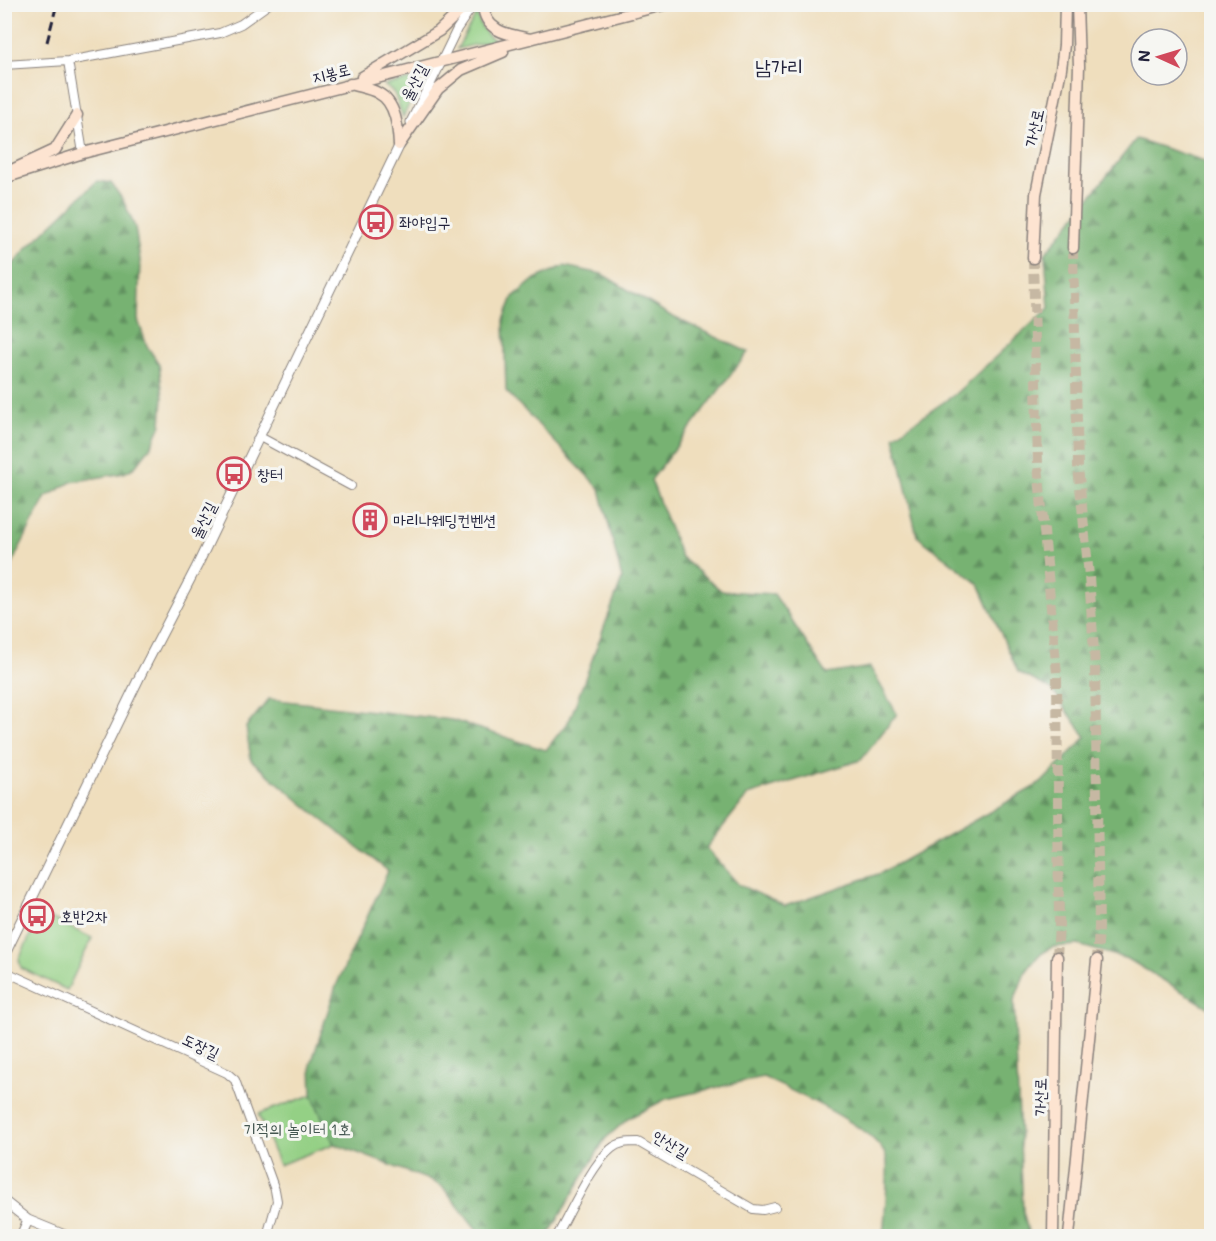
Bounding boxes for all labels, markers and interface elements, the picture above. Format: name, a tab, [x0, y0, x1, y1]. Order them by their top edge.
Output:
north arrow	[1129, 27, 1189, 87]
text: N	[1133, 49, 1154, 63]
district label: 남가리	[755, 53, 803, 79]
street label: 지봉로	[310, 58, 352, 87]
street label: 율산길	[395, 60, 432, 104]
street label: 가산로	[1019, 107, 1048, 149]
bus stop icon: 좌야입구	[358, 204, 394, 240]
place label: 좌야입구	[399, 211, 451, 232]
bus stop icon: 창터	[216, 456, 252, 492]
place label: 창터	[257, 463, 283, 484]
street label: 율산길	[185, 498, 221, 542]
building icon: 마리나웨딩컨벤션	[352, 502, 388, 538]
place label: 마리나웨딩컨벤션	[393, 509, 496, 530]
bus stop icon: 호반2차	[19, 898, 55, 934]
place label: 호반2차	[60, 905, 108, 926]
street label: 도장길	[179, 1028, 223, 1063]
street label: 가산로	[1029, 1077, 1050, 1116]
park label: 기적의 놀이터 1호	[243, 1118, 351, 1139]
street label: 안산길	[649, 1125, 693, 1162]

